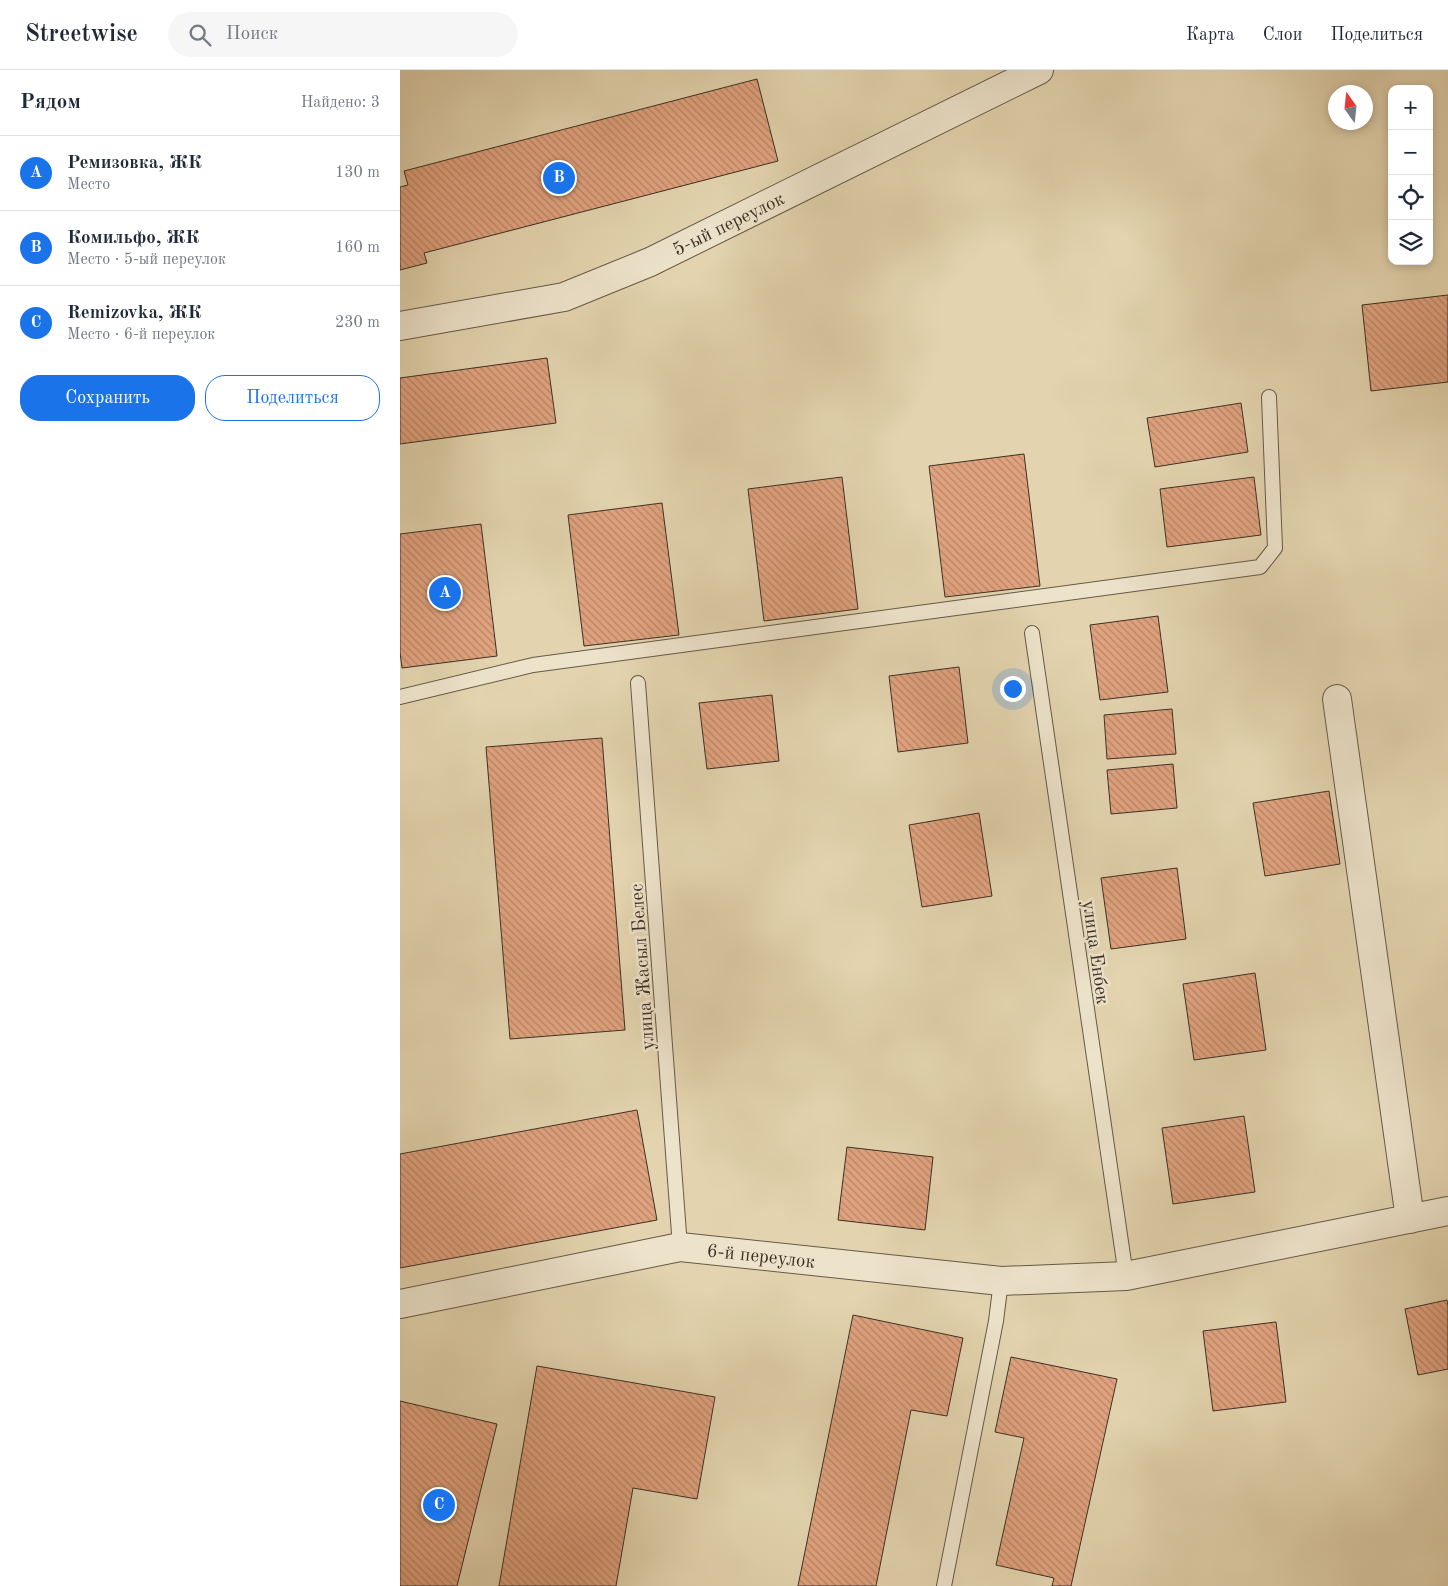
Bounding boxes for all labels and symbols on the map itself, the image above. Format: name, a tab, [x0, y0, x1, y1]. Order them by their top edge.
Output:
north arrow	[1328, 85, 1373, 130]
pin: B	[543, 159, 575, 197]
street label: 5-ый переулок	[670, 190, 788, 260]
pin: A	[429, 574, 461, 612]
your location	[1000, 676, 1026, 702]
street label: улица Жасыл Белес	[628, 883, 659, 1051]
street label: улица Енбек	[1078, 899, 1111, 1006]
street label: 6-й переулок	[706, 1242, 816, 1273]
pin: C	[423, 1486, 455, 1524]

